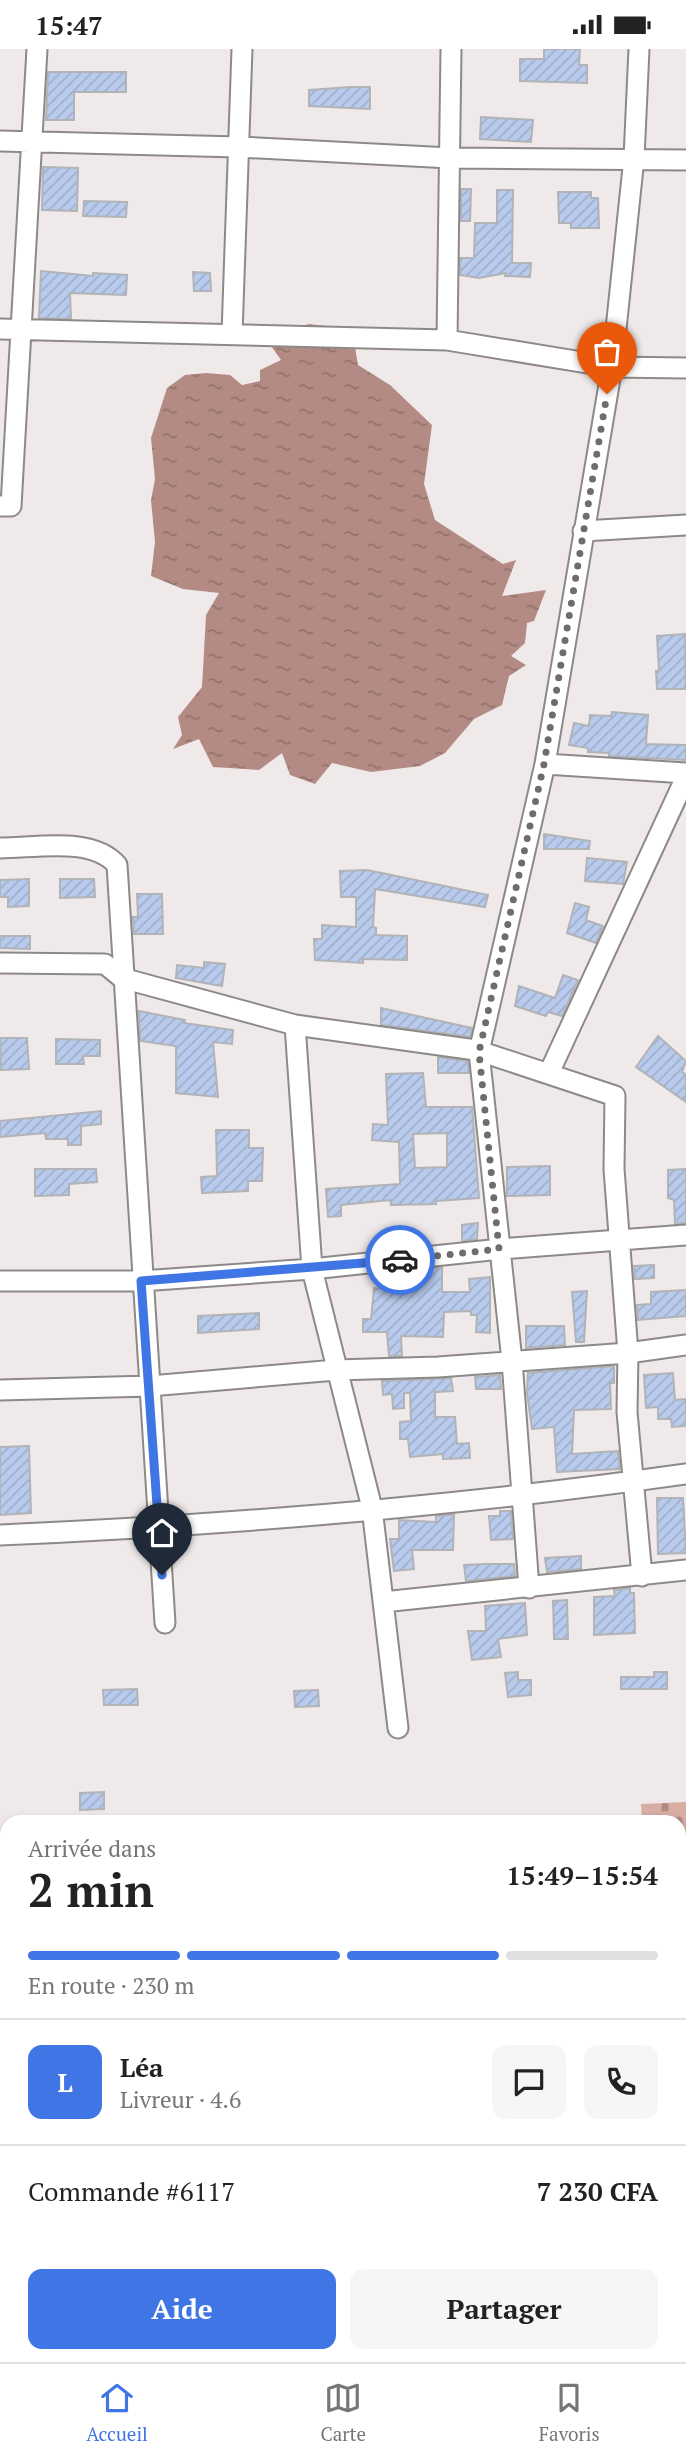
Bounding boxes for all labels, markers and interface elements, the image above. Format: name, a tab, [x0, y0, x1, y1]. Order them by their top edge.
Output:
text: 15:47	[35, 8, 103, 42]
pin	[577, 322, 637, 394]
icon: bag	[588, 333, 626, 371]
courier	[365, 1225, 435, 1295]
icon: car	[381, 1241, 419, 1279]
pin	[132, 1503, 192, 1575]
icon: home	[143, 1514, 181, 1552]
text: Arrivée dans	[28, 1833, 156, 1864]
text: 15:49–15:54	[506, 1858, 658, 1892]
text: 2 min	[28, 1859, 154, 1920]
text: En route · 230 m	[28, 1970, 194, 2001]
button: chat	[492, 2045, 566, 2119]
button: phone	[584, 2045, 658, 2119]
text: Léa	[120, 2050, 164, 2084]
text: L	[57, 2065, 73, 2099]
text: Livreur · 4.6	[120, 2084, 241, 2115]
text: Commande #6117	[28, 2174, 235, 2208]
text: 7 230 CFA	[537, 2174, 658, 2208]
button: Aide	[28, 2269, 336, 2349]
button: Partager	[350, 2269, 658, 2349]
tab: Accueil	[86, 2379, 148, 2446]
tab: Carte	[320, 2379, 366, 2446]
tab: Favoris	[539, 2379, 600, 2446]

